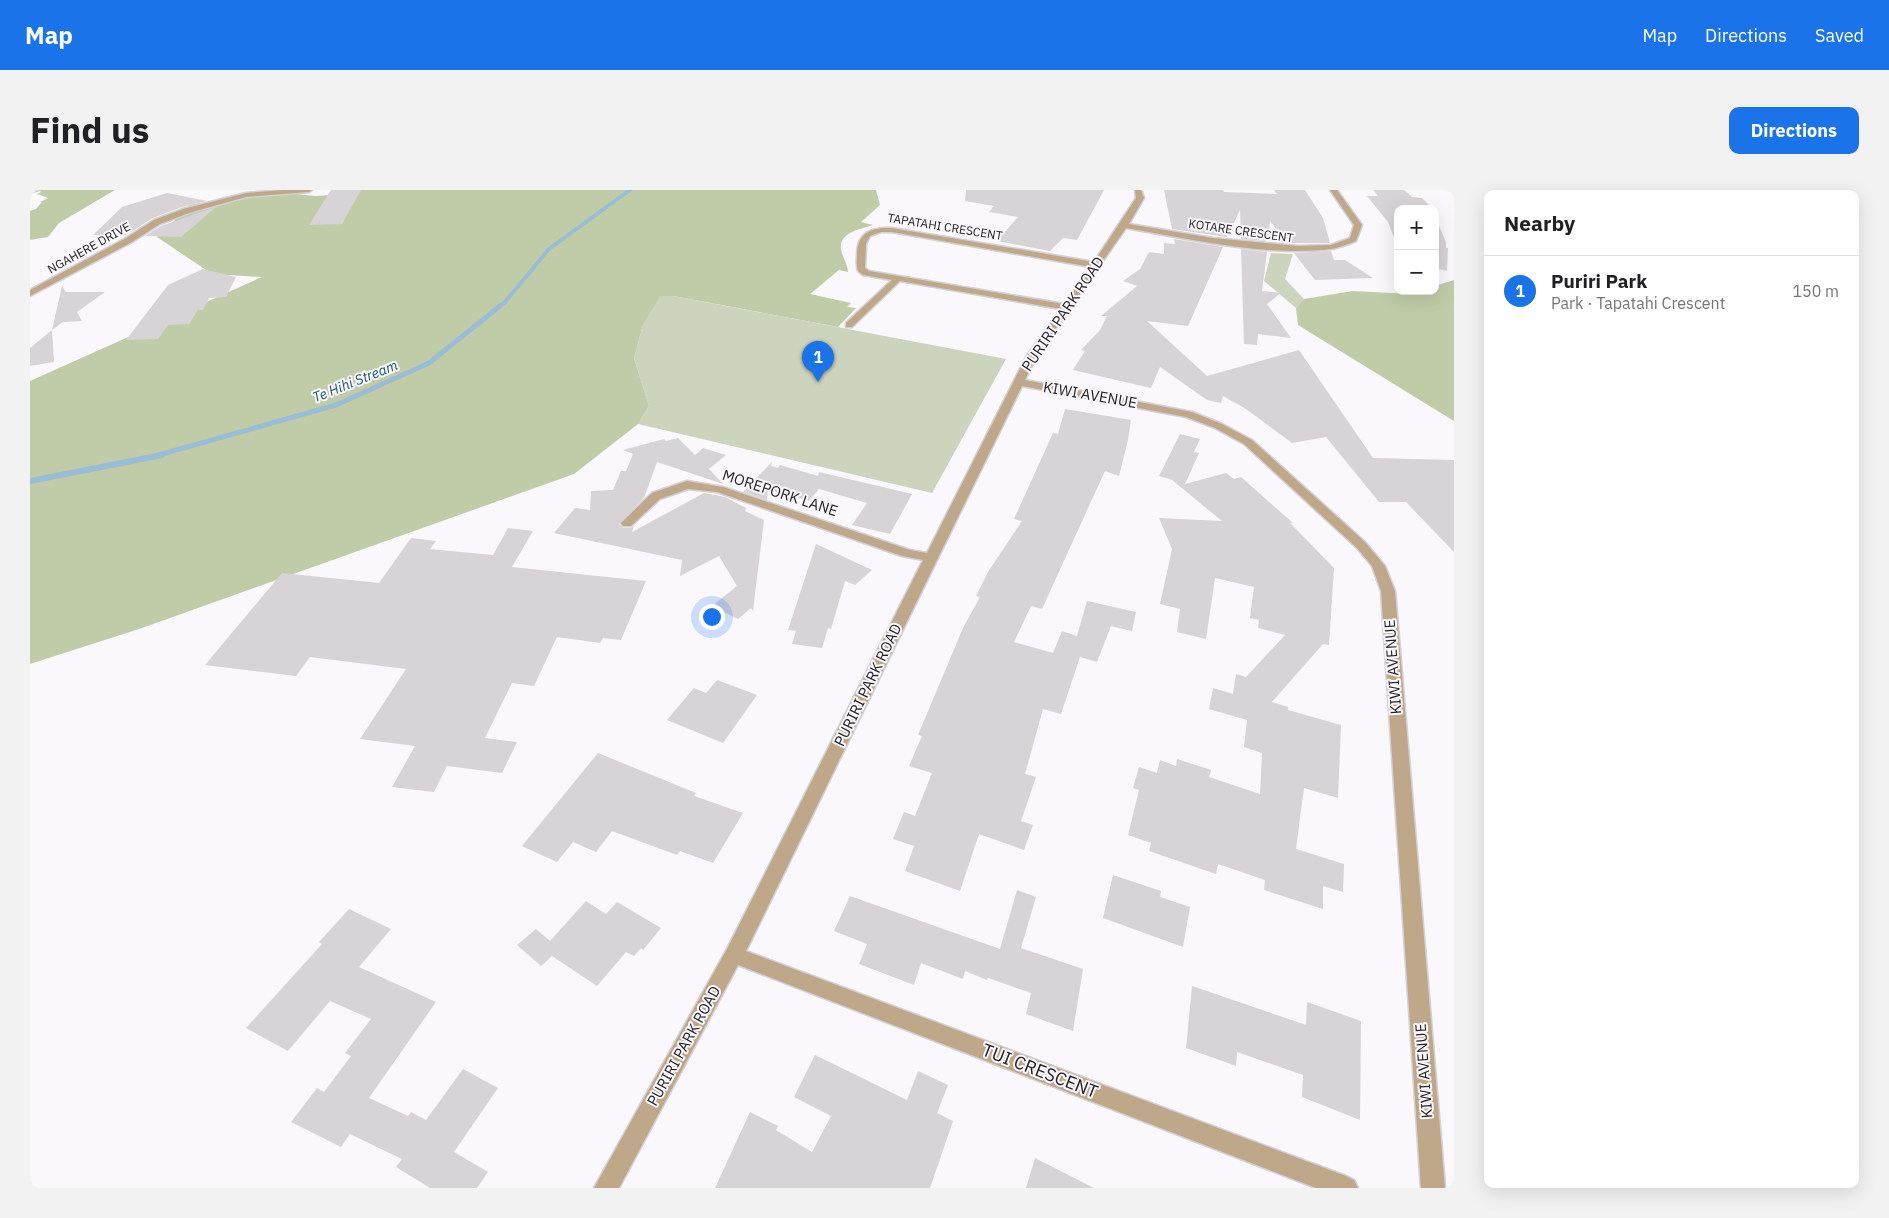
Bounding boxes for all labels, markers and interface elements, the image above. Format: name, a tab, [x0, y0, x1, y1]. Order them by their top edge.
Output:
text: Map	[25, 19, 73, 51]
text: Map	[1642, 24, 1677, 47]
text: Directions	[1705, 24, 1787, 47]
text: Saved	[1815, 24, 1864, 47]
text: Find us	[30, 107, 149, 153]
button: Directions	[1729, 107, 1859, 154]
map controls	[1394, 205, 1439, 295]
button: +	[1394, 205, 1439, 250]
text: Nearby	[1504, 209, 1575, 237]
street label: TAPATAHI CRESCENT	[887, 210, 1004, 243]
street label: KOTARE CRESCENT	[1188, 216, 1295, 245]
street label: NGAHERE DRIVE	[45, 219, 133, 277]
button: −	[1394, 250, 1439, 295]
street label: PURIRI PARK ROAD	[1017, 253, 1108, 375]
text: Puriri Park	[1551, 269, 1647, 293]
text: 1	[1515, 281, 1525, 301]
text: 150 m	[1792, 281, 1839, 301]
text: Park · Tapatahi Crescent	[1551, 293, 1725, 313]
pin: 1	[802, 341, 834, 382]
water label: Te Hihi Stream	[310, 356, 400, 406]
street label: KIWI AVENUE	[1042, 377, 1138, 412]
street label: MOREPORK LANE	[720, 465, 840, 520]
your location	[699, 604, 725, 630]
street label: KIWI AVENUE	[1380, 619, 1405, 715]
street label: PURIRI PARK ROAD	[830, 620, 906, 749]
street label: PURIRI PARK ROAD	[643, 982, 724, 1109]
street label: KIWI AVENUE	[1411, 1023, 1436, 1119]
street label: TUI CRESCENT	[979, 1038, 1101, 1103]

